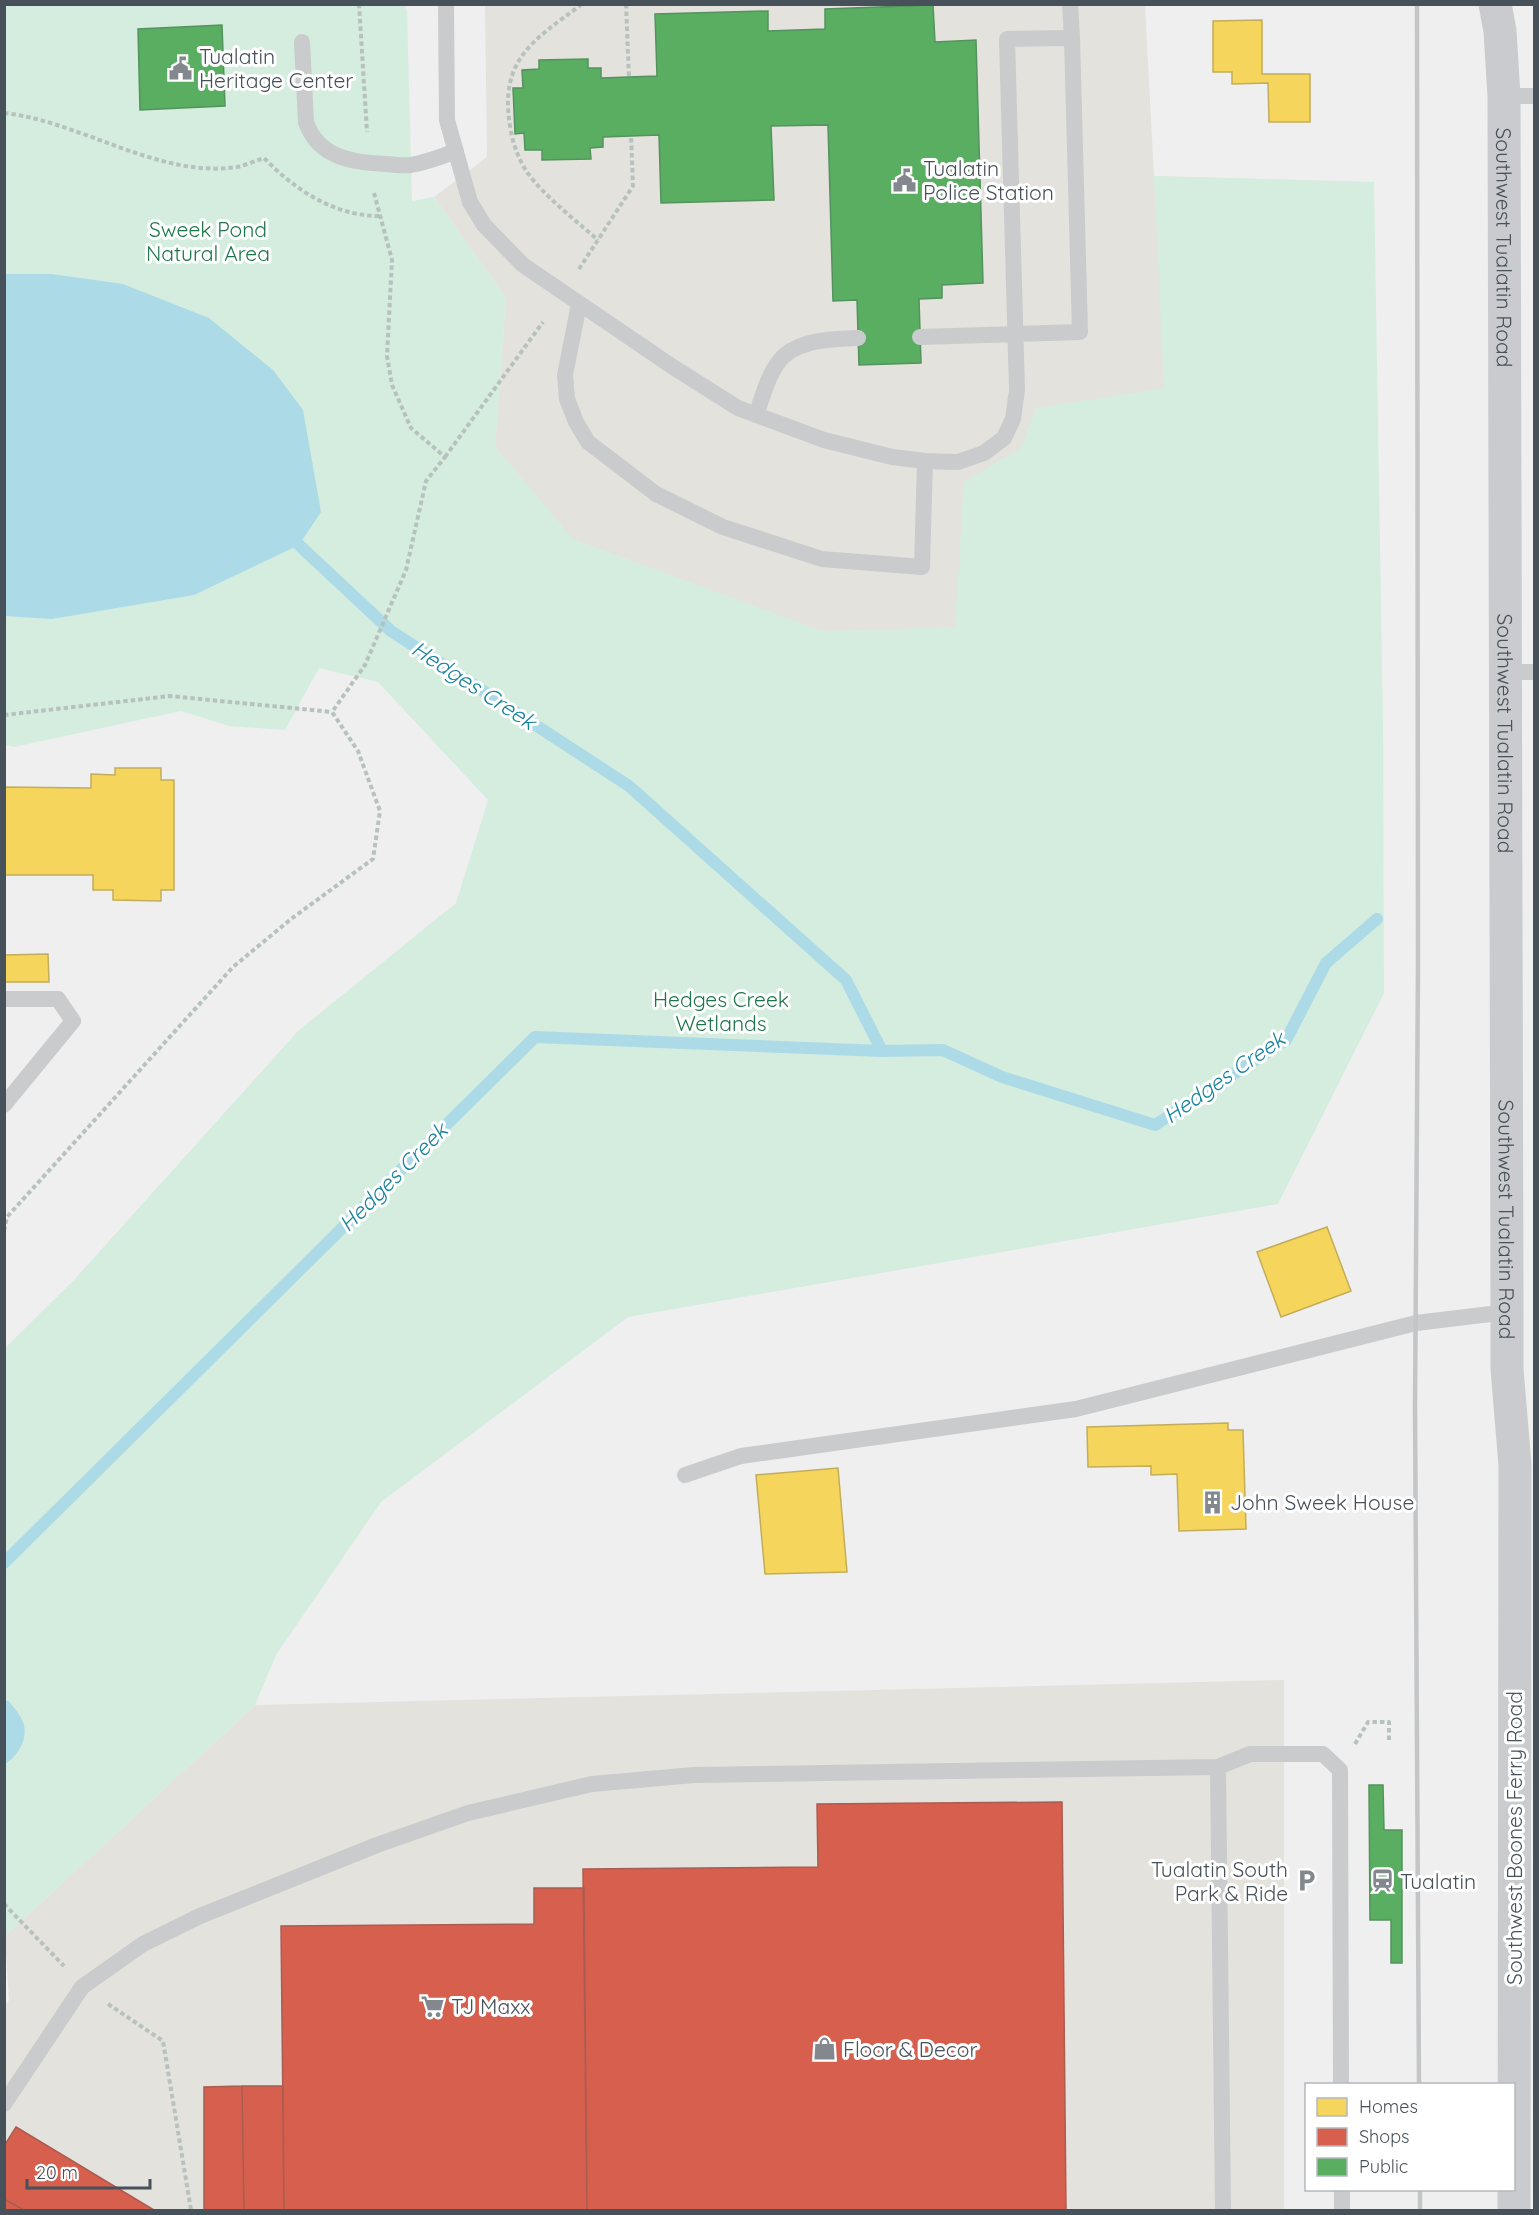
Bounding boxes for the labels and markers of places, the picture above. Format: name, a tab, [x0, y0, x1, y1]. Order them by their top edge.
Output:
place label: Tualatin Heritage Center	[199, 43, 353, 93]
public building icon: Tualatin Heritage Center	[168, 55, 194, 81]
place label: Tualatin Police Station	[923, 155, 1054, 205]
public building icon: Tualatin Police Station	[892, 167, 918, 193]
building icon: John Sweek House	[1199, 1489, 1225, 1515]
place label: John Sweek House	[1230, 1489, 1414, 1515]
place label: Tualatin South Park & Ride	[1151, 1856, 1288, 1906]
parking icon: Tualatin South Park & Ride	[1293, 1868, 1319, 1894]
station icon: Tualatin	[1369, 1868, 1395, 1894]
place label: Tualatin	[1400, 1868, 1476, 1894]
supermarket icon: TJ Maxx	[420, 1993, 446, 2019]
place label: TJ Maxx	[451, 1993, 531, 2019]
shop icon: Floor & Decor	[812, 2036, 838, 2062]
place label: Floor & Decor	[843, 2036, 977, 2062]

